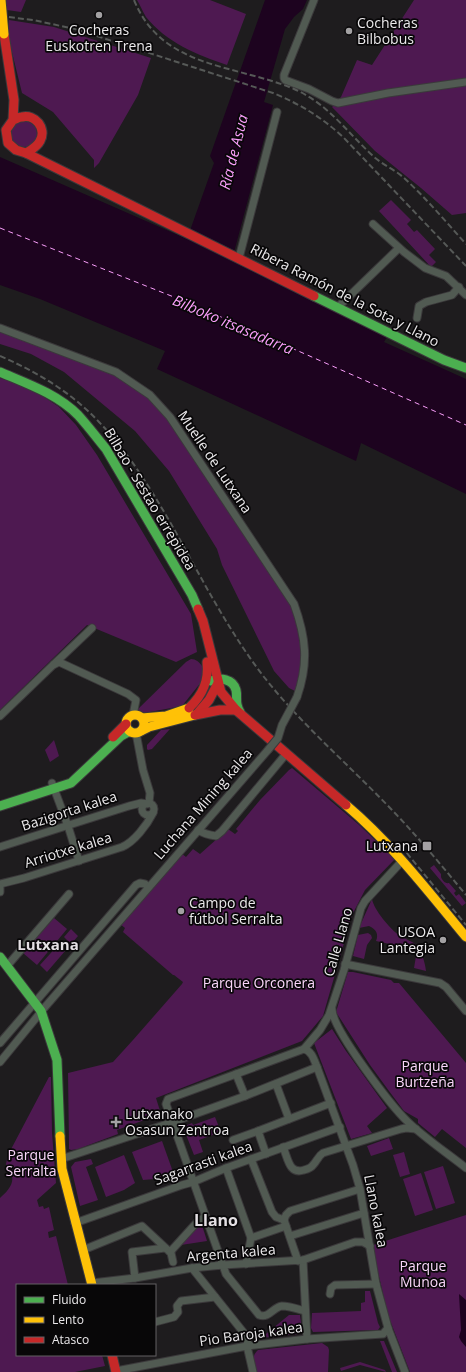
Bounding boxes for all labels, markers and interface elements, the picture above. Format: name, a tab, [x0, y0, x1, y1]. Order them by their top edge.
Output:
marker: Cocheras Euskotren Trena	[94, 10, 104, 20]
place label: Cocheras Bilbobus	[357, 13, 418, 48]
place label: Cocheras Euskotren Trena	[45, 20, 153, 55]
marker: Cocheras Bilbobus	[344, 26, 354, 36]
water label: Ría de Asua	[214, 112, 252, 191]
street label: Ribera Ramón de la Sota y Llano	[248, 239, 443, 351]
water label: Bilboko itsasadarra	[170, 290, 297, 359]
street label: Muelle de Lutxana	[174, 407, 257, 517]
street label: Bilbao - Sestao errepidea	[100, 424, 201, 574]
street label: Luchana Mining kalea	[149, 744, 256, 863]
street label: Bazigorta kalea	[19, 786, 119, 835]
street label: Arriotxe kalea	[22, 827, 114, 872]
place label: Lutxana	[366, 836, 418, 855]
marker: Lutxana	[421, 840, 433, 852]
place label: Campo de fútbol Serralta	[189, 893, 283, 928]
street label: Calle Llano	[319, 905, 356, 979]
marker: Campo de fútbol Serralta	[176, 906, 186, 916]
place label: USOA Lantegia	[380, 922, 435, 957]
district label: Lutxana	[17, 934, 79, 954]
marker: USOA Lantegia	[438, 935, 448, 945]
park label: Parque Orconera	[203, 973, 315, 992]
park label: Parque Burtzeña	[395, 1056, 455, 1091]
place label: Lutxanako Osasun Zentroa	[125, 1104, 229, 1139]
marker: Lutxanako Osasun Zentroa	[110, 1116, 122, 1128]
street label: Sagarrasti kalea	[151, 1136, 255, 1189]
park label: Parque Serralta	[5, 1145, 57, 1180]
street label: Llano kalea	[360, 1173, 393, 1249]
district label: Llano	[194, 1209, 238, 1231]
street label: Argenta kalea	[186, 1239, 276, 1266]
park label: Parque Munoa	[400, 1256, 447, 1291]
legend	[16, 1284, 156, 1356]
text: Fluido	[52, 1291, 86, 1308]
text: Lento	[52, 1311, 84, 1328]
street label: Pio Baroja kalea	[198, 1317, 304, 1350]
text: Atasco	[52, 1331, 89, 1348]

